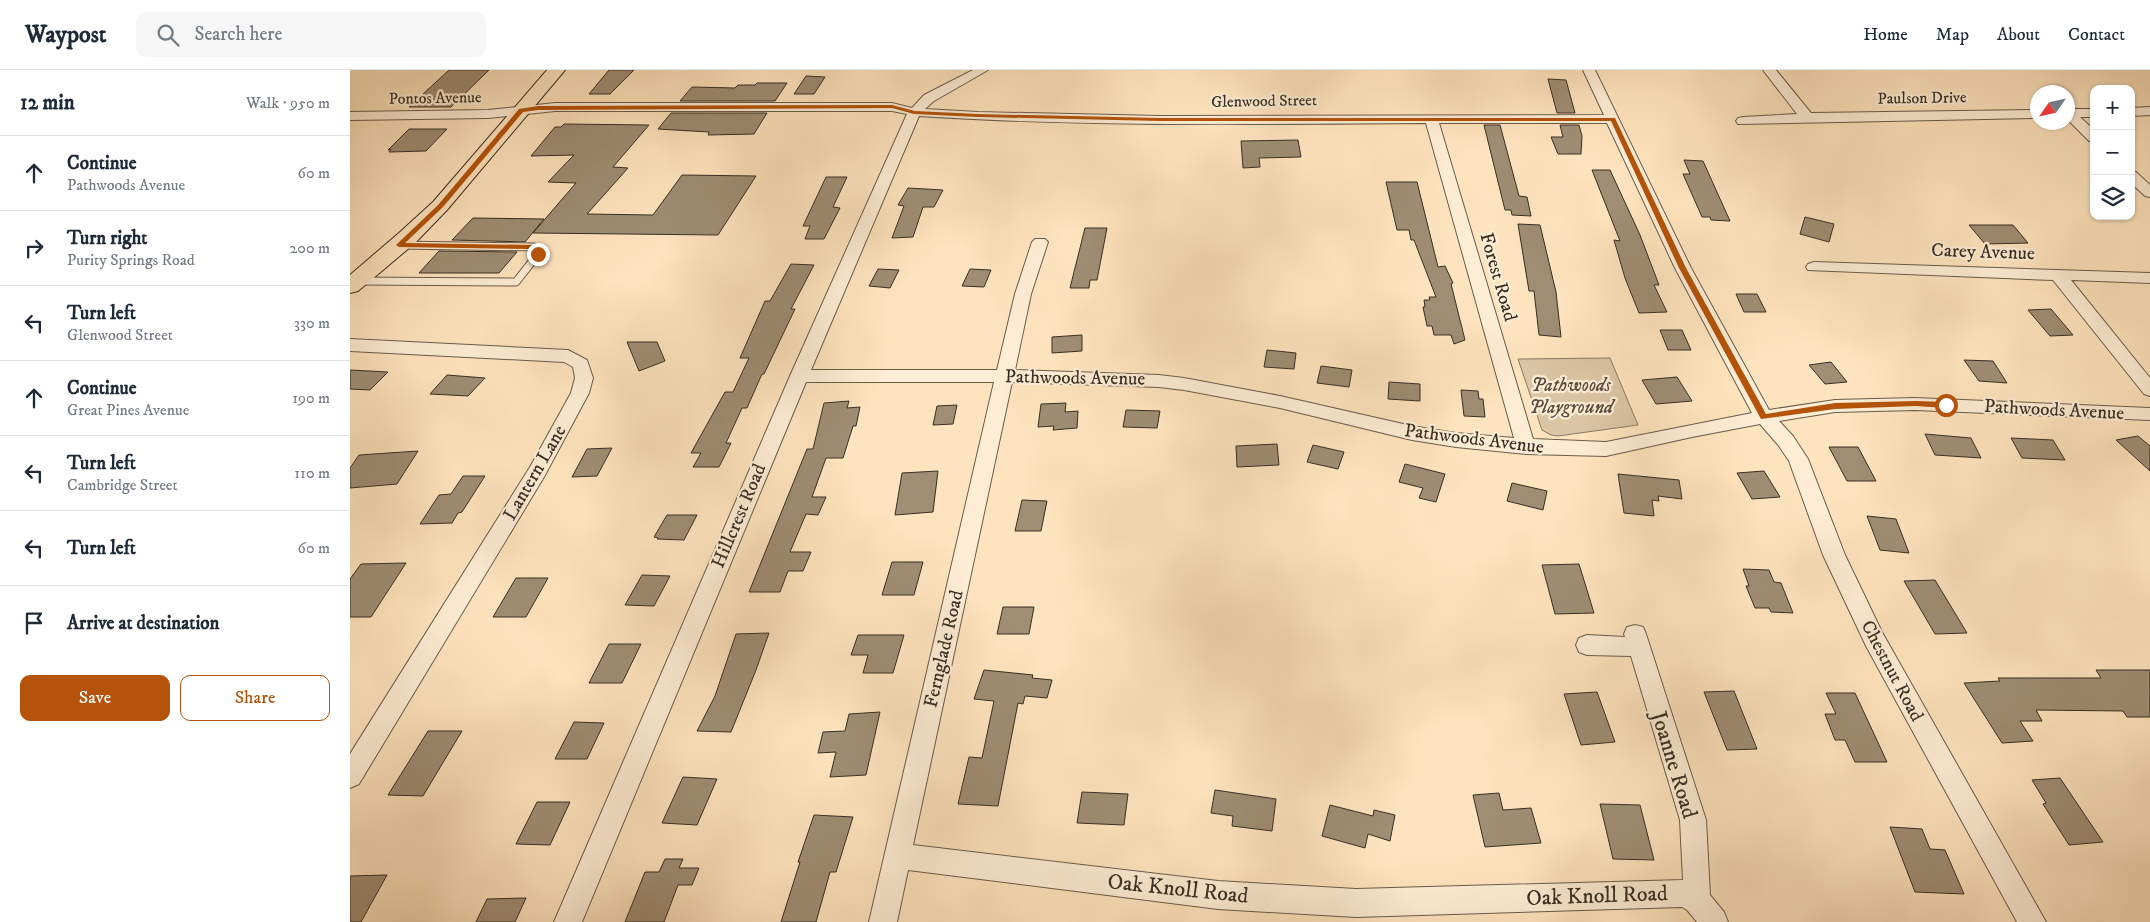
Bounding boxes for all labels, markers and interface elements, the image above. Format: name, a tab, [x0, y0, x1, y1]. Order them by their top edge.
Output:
search box	[136, 12, 486, 57]
text: Waypost	[25, 20, 106, 50]
icon: search	[154, 21, 182, 49]
text: Search here	[194, 23, 282, 46]
text: Home	[1863, 24, 1908, 46]
text: Map	[1936, 24, 1969, 46]
text: About	[1997, 24, 2040, 46]
text: Contact	[2068, 24, 2125, 46]
north arrow	[2030, 85, 2075, 130]
map controls	[2090, 85, 2135, 220]
button: +	[2090, 85, 2135, 130]
street label: Pontos Avenue	[388, 87, 482, 109]
street label: Paulson Drive	[1877, 87, 1967, 109]
text: 12 min	[20, 90, 75, 116]
street label: Glenwood Street	[1211, 90, 1317, 112]
text: Walk · 950 m	[246, 93, 330, 113]
button: −	[2090, 130, 2135, 175]
text: Continue	[67, 152, 137, 175]
icon: ahead	[20, 159, 48, 187]
text: 60 m	[298, 163, 330, 183]
text: Pathwoods Avenue	[67, 175, 185, 195]
button: layers	[2090, 175, 2135, 220]
text: Turn right	[67, 227, 147, 250]
street label: Forest Road	[1474, 230, 1522, 324]
icon: right	[20, 234, 48, 262]
text: 200 m	[289, 238, 330, 258]
street label: Carey Avenue	[1931, 239, 2035, 265]
route end	[527, 243, 550, 266]
text: Purity Springs Road	[67, 250, 195, 270]
text: Turn left	[67, 302, 136, 325]
icon: left	[20, 309, 48, 337]
text: 330 m	[294, 313, 330, 333]
text: Glenwood Street	[67, 325, 173, 345]
street label: Pathwoods Avenue	[1005, 365, 1145, 391]
park label: Pathwoods Playground	[1529, 374, 1616, 419]
text: Continue	[67, 377, 137, 400]
icon: ahead	[20, 384, 48, 412]
text: 190 m	[292, 388, 330, 408]
route start	[1935, 394, 1958, 417]
street label: Pathwoods Avenue	[1983, 395, 2125, 425]
text: Great Pines Avenue	[67, 400, 189, 420]
street label: Pathwoods Avenue	[1403, 419, 1545, 459]
street label: Lantern Lane	[499, 421, 572, 525]
text: Turn left	[67, 452, 136, 475]
icon: left	[20, 459, 48, 487]
street label: Hillcrest Road	[707, 460, 772, 572]
text: 110 m	[294, 463, 330, 483]
text: Cambridge Street	[67, 475, 178, 495]
icon: left	[20, 534, 48, 562]
text: Turn left	[67, 537, 136, 560]
text: 60 m	[298, 538, 330, 558]
street label: Fernglade Road	[919, 588, 969, 710]
icon: arrive	[20, 609, 48, 637]
text: Arrive at destination	[67, 612, 219, 635]
street label: Chestnut Road	[1856, 616, 1929, 726]
button: Save	[20, 675, 170, 721]
button: Share	[180, 675, 330, 721]
street label: Joanne Road	[1644, 706, 1703, 822]
street label: Oak Knoll Road	[1106, 868, 1250, 910]
street label: Oak Knoll Road	[1526, 880, 1668, 912]

